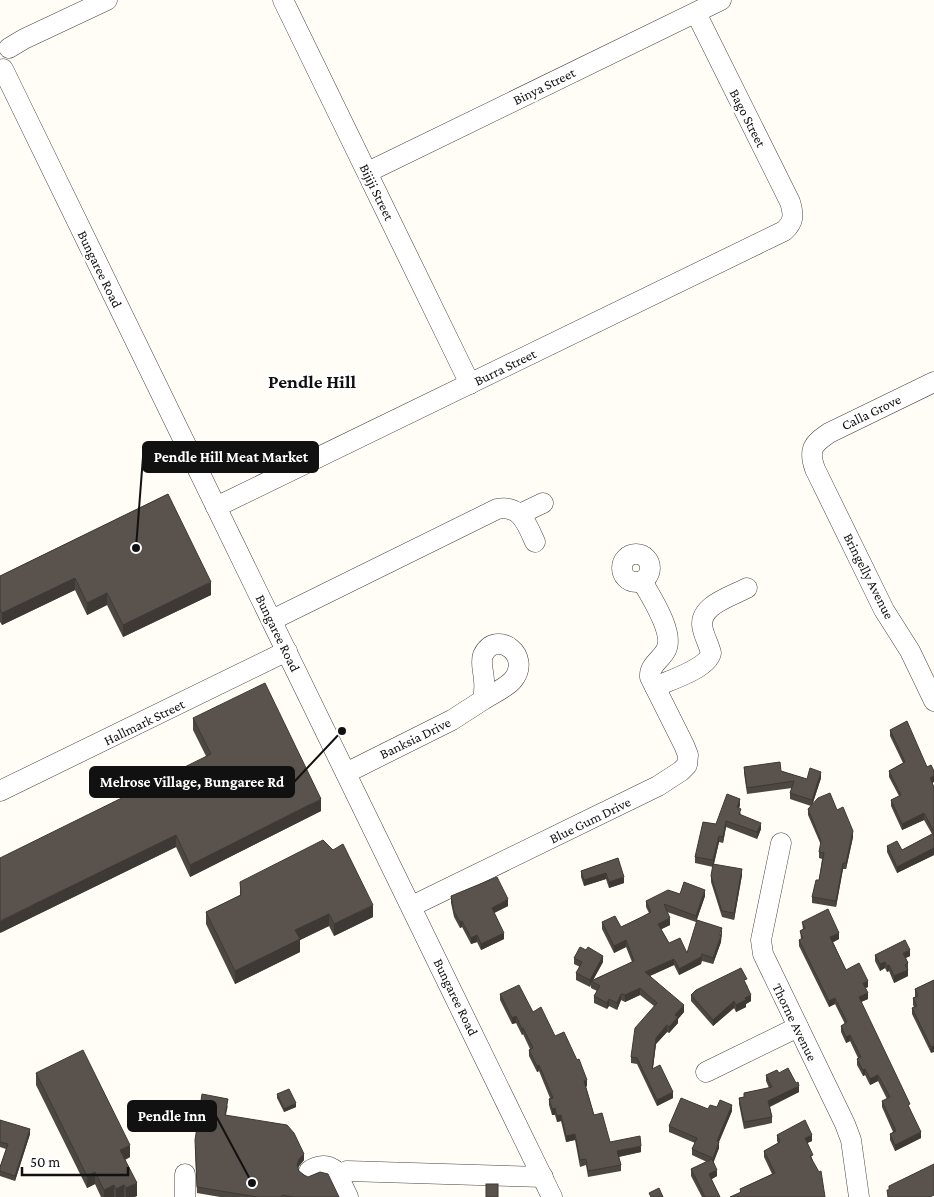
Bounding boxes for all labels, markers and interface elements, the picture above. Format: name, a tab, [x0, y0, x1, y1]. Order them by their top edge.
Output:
street label: Binya Street	[510, 64, 578, 108]
street label: Bago Street	[727, 86, 770, 150]
street label: Bijiji Street	[356, 161, 398, 224]
street label: Bungaree Road	[74, 228, 126, 311]
street label: Burra Street	[472, 345, 539, 389]
district label: Pendle Hill	[268, 371, 356, 392]
street label: Calla Grove	[839, 391, 903, 433]
callout: Pendle Hill Meat Market	[143, 442, 318, 472]
text: Pendle Hill Meat Market	[154, 449, 309, 465]
street label: Bringelly Avenue	[840, 530, 898, 622]
street label: Bungaree Road	[252, 592, 304, 675]
street label: Hallmark Street	[101, 695, 187, 748]
street label: Banksia Drive	[377, 714, 453, 762]
callout: Melrose Village, Bungaree Rd	[90, 767, 294, 797]
text: Melrose Village, Bungaree Rd	[100, 774, 285, 790]
street label: Blue Gum Drive	[547, 793, 633, 847]
street label: Bungaree Road	[430, 956, 482, 1039]
street label: Thorne Avenue	[769, 980, 821, 1064]
callout: Pendle Inn	[128, 1101, 216, 1131]
text: Pendle Inn	[138, 1108, 207, 1124]
scale bar	[22, 1144, 129, 1176]
text: 50 m	[30, 1154, 60, 1170]

